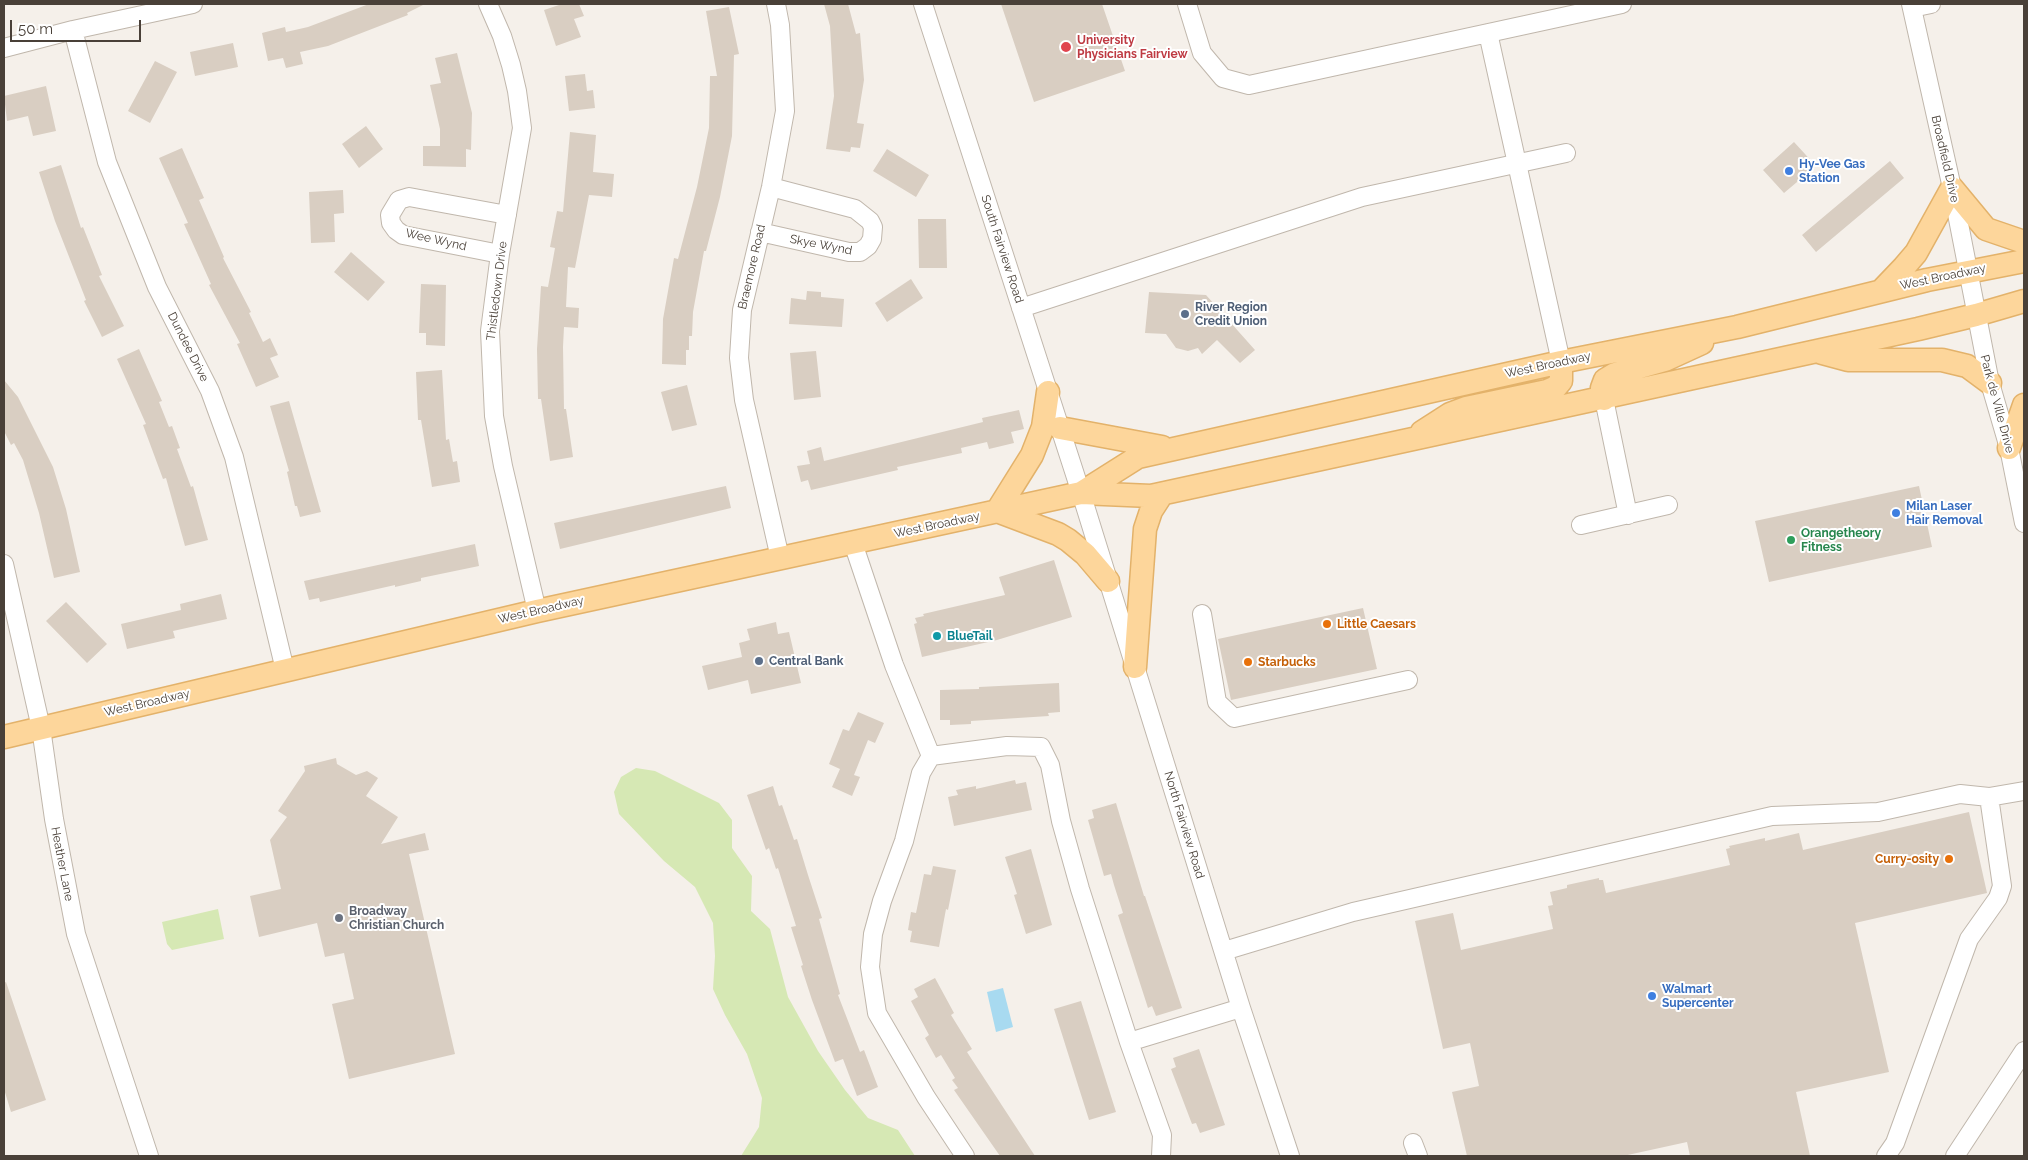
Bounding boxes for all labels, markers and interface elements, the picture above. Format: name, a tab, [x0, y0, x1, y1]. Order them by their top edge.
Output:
scale bar	[12, 10, 144, 42]
text: 50 m	[18, 20, 53, 38]
place label: University Physicians Fairview	[1077, 33, 1187, 61]
marker: University Physicians Fairview	[1059, 40, 1073, 54]
street label: Broadfield Drive	[1928, 114, 1962, 204]
place label: Hy-Vee Gas Station	[1799, 157, 1865, 185]
marker: Hy-Vee Gas Station	[1783, 165, 1795, 177]
street label: South Fairview Road	[978, 193, 1026, 305]
street label: Braemore Road	[735, 223, 769, 311]
street label: Wee Wynd	[404, 226, 468, 254]
street label: Skye Wynd	[789, 232, 853, 258]
street label: Thistledown Drive	[484, 241, 510, 341]
street label: West Broadway	[1899, 261, 1987, 293]
place label: River Region Credit Union	[1195, 300, 1267, 328]
marker: River Region Credit Union	[1179, 308, 1191, 320]
street label: Dundee Drive	[164, 310, 212, 384]
street label: West Broadway	[1504, 349, 1592, 381]
street label: Park de Ville Drive	[1977, 353, 2017, 455]
place label: Milan Laser Hair Removal	[1906, 499, 1983, 527]
marker: Milan Laser Hair Removal	[1890, 507, 1902, 519]
street label: West Broadway	[893, 509, 981, 541]
place label: Orangetheory Fitness	[1801, 526, 1881, 554]
marker: Orangetheory Fitness	[1785, 534, 1797, 546]
street label: West Broadway	[497, 593, 585, 627]
place label: Little Caesars	[1337, 617, 1416, 631]
marker: Little Caesars	[1321, 618, 1333, 630]
place label: BlueTail	[947, 629, 993, 643]
marker: BlueTail	[931, 630, 943, 642]
place label: Central Bank	[769, 654, 843, 668]
marker: Central Bank	[753, 655, 765, 667]
place label: Starbucks	[1258, 655, 1316, 669]
marker: Starbucks	[1242, 656, 1254, 668]
street label: West Broadway	[103, 686, 191, 720]
street label: North Fairview Road	[1161, 769, 1207, 881]
street label: Heather Lane	[48, 826, 76, 902]
place label: Curry-osity	[1875, 852, 1939, 866]
marker: Curry-osity	[1943, 853, 1955, 865]
place label: Broadway Christian Church	[349, 904, 444, 932]
marker: Broadway Christian Church	[333, 912, 345, 924]
place label: Walmart Supercenter	[1662, 982, 1734, 1010]
marker: Walmart Supercenter	[1646, 990, 1658, 1002]

